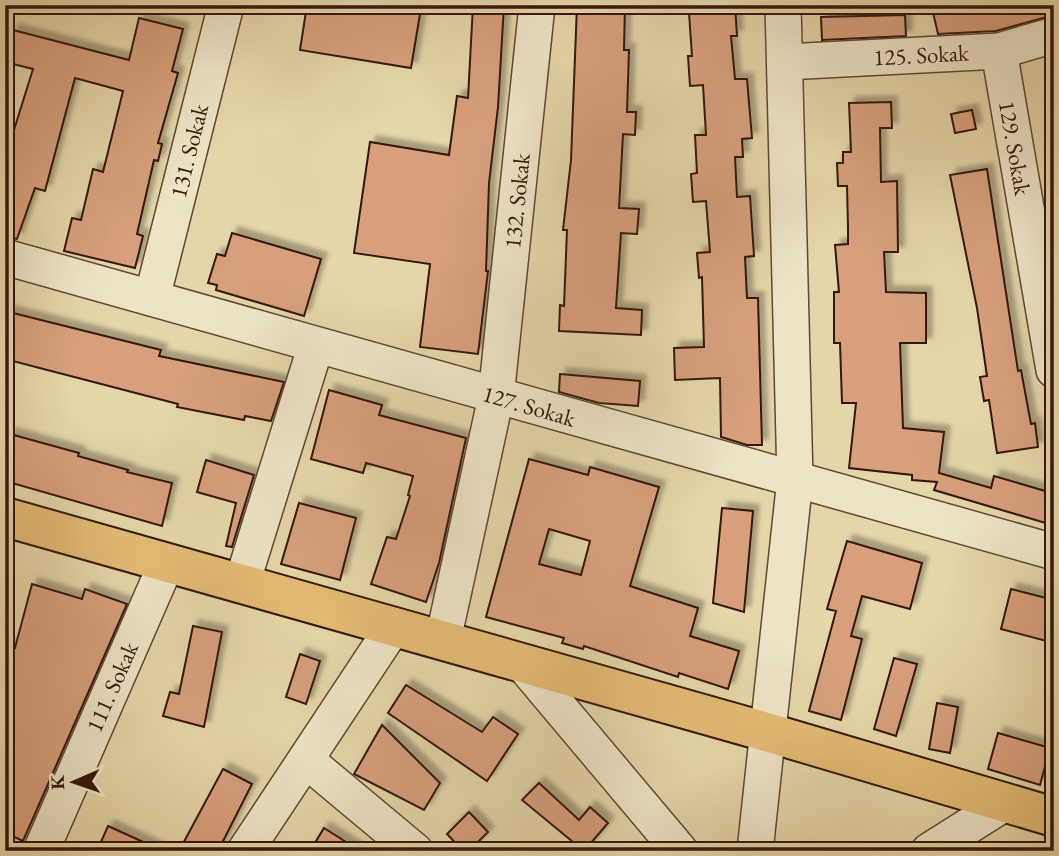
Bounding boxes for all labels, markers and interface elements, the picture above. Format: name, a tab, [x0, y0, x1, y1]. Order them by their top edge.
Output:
street label: 125. Sokak	[873, 37, 971, 72]
street label: 129. Sokak	[992, 98, 1038, 199]
street label: 131. Sokak	[163, 100, 215, 201]
street label: 132. Sokak	[497, 151, 537, 250]
street label: 127. Sokak	[479, 378, 580, 434]
street label: 111. Sokak	[79, 636, 146, 737]
north arrow	[38, 748, 108, 818]
text: K	[45, 774, 70, 790]

